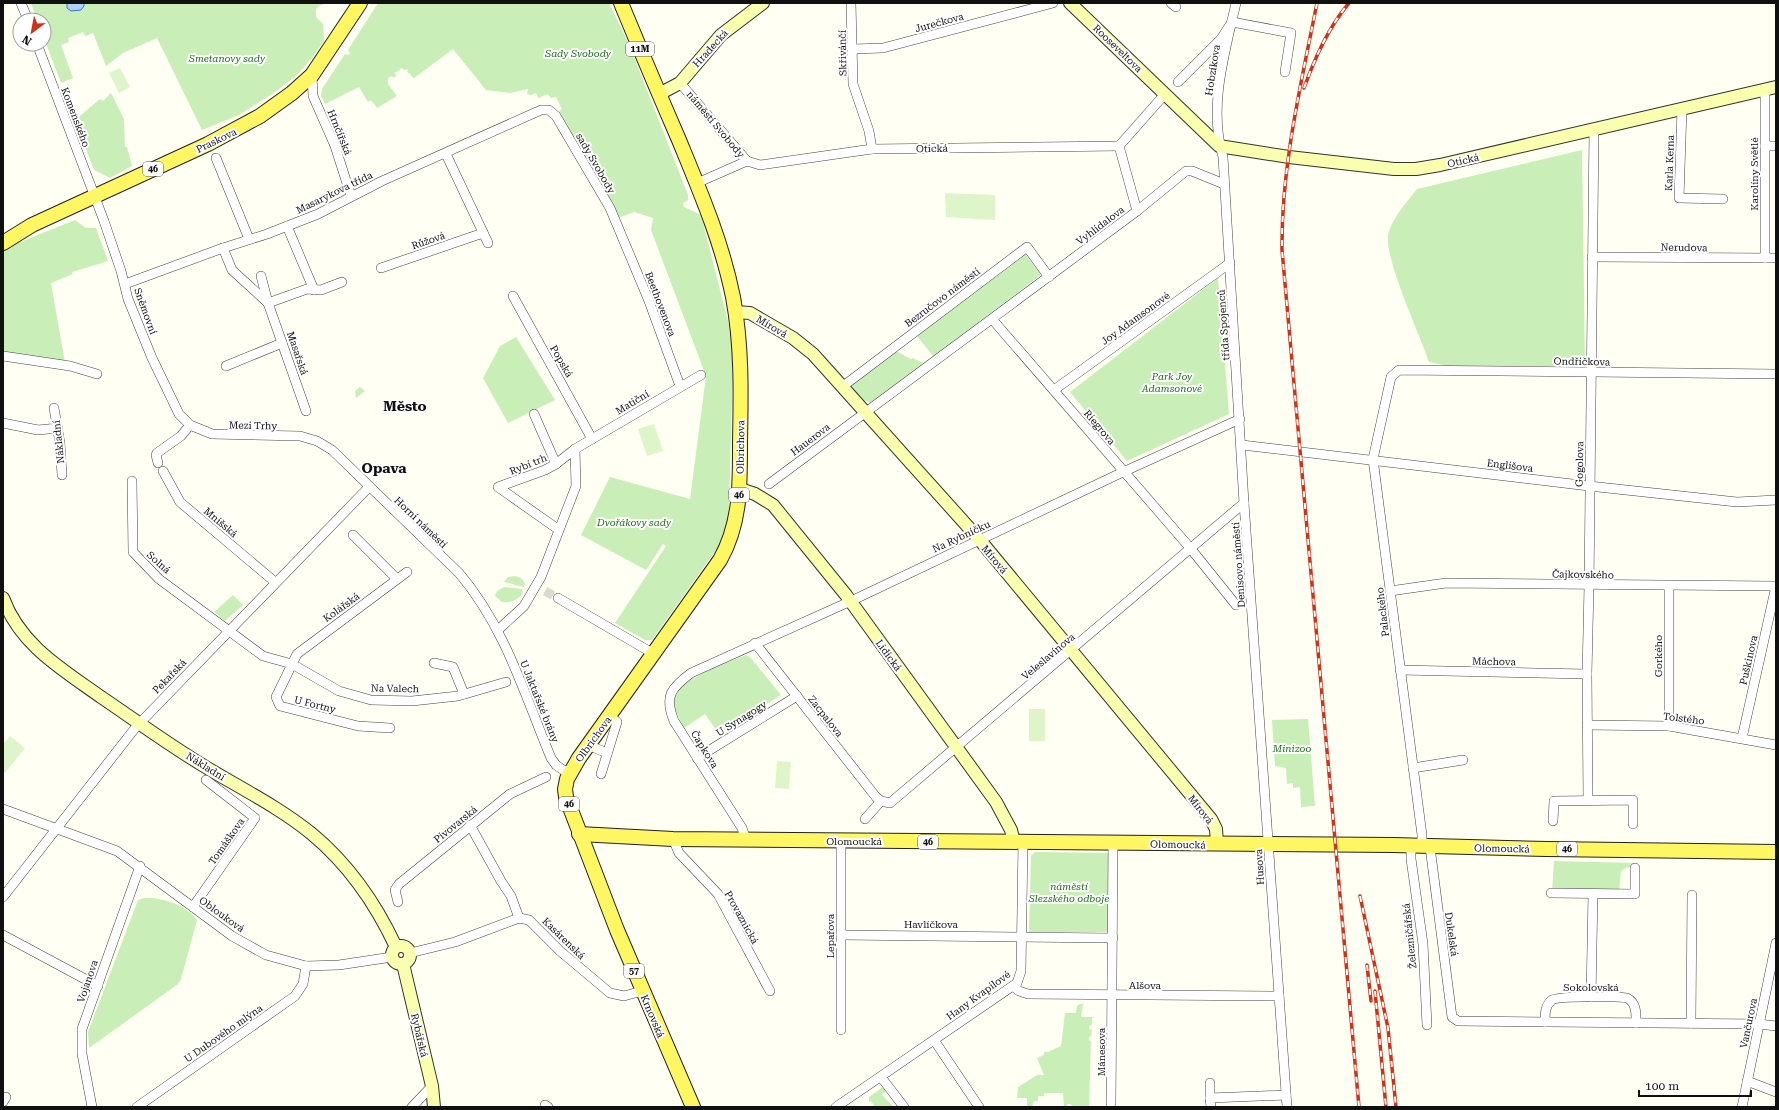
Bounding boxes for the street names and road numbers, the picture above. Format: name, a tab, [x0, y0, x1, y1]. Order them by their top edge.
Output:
street label: Jurečkova	[914, 11, 965, 34]
street label: Rooseveltova	[1091, 22, 1145, 75]
street label: Hradecká	[691, 27, 730, 69]
street label: Skřivánčí	[837, 30, 848, 76]
road number: 11M	[626, 42, 654, 56]
street label: Hobzíkova	[1203, 43, 1222, 96]
street label: Komenského	[59, 86, 92, 149]
street label: náměstí Svobody	[685, 89, 747, 160]
street label: Hrnčířská	[325, 108, 354, 157]
street label: Praskova	[194, 126, 239, 155]
street label: sady Svobody	[574, 131, 617, 195]
street label: Karla Kerna	[1663, 134, 1676, 191]
street label: Karolíny Světlé	[1749, 137, 1760, 211]
street label: Otická	[916, 143, 949, 154]
street label: Otická	[1446, 151, 1480, 169]
road number: 46	[143, 162, 163, 176]
street label: Masarykova třída	[294, 169, 375, 216]
street label: Vyhlídalova	[1074, 203, 1127, 247]
street label: Růžová	[410, 229, 447, 251]
street label: Nerudova	[1660, 242, 1708, 253]
street label: Bezručovo náměstí	[903, 266, 982, 329]
street label: Beethovenova	[643, 270, 678, 339]
street label: Sněmovní	[132, 286, 159, 336]
street label: třída Spojenců	[1215, 288, 1231, 361]
street label: Joy Adamsonové	[1099, 290, 1172, 347]
street label: Mírová	[754, 313, 790, 340]
street label: Masařská	[285, 330, 310, 377]
street label: Popská	[548, 343, 575, 380]
street label: Ondříčkova	[1554, 356, 1611, 368]
street label: Matiční	[614, 388, 651, 417]
street label: Riegrova	[1082, 408, 1118, 447]
street label: Olbrichova	[735, 419, 746, 474]
street label: Nákladní	[51, 420, 66, 464]
street label: Mezi Trhy	[229, 420, 277, 431]
street label: Hauerova	[789, 421, 833, 458]
street label: Gogolova	[1574, 441, 1585, 487]
street label: Rybí trh	[508, 452, 549, 477]
street label: Englišova	[1486, 457, 1534, 474]
road number: 46	[729, 488, 749, 502]
street label: Horní náměstí	[392, 495, 449, 550]
street label: Mnišská	[202, 505, 240, 540]
street label: Na Rybníčku	[931, 518, 993, 555]
street label: Denisovo náměstí	[1230, 522, 1247, 608]
street label: Mírová	[980, 543, 1010, 576]
street label: Solná	[145, 549, 173, 576]
street label: Čajkovského	[1552, 568, 1614, 581]
street label: Palackého	[1374, 587, 1391, 637]
street label: Kolářská	[321, 590, 362, 624]
street label: Veleslavínova	[1020, 631, 1077, 682]
street label: Puškinova	[1737, 634, 1760, 686]
street label: Gorkého	[1653, 635, 1664, 677]
street label: Lidická	[874, 638, 904, 674]
street label: Máchova	[1472, 656, 1517, 667]
street label: Pekařská	[150, 657, 189, 696]
street label: U Jaktařské brány	[518, 658, 561, 744]
street label: Na Valech	[371, 683, 420, 694]
street label: U Fortny	[293, 694, 337, 715]
street label: Zacpalova	[806, 694, 845, 740]
street label: U Synagogy	[714, 698, 769, 738]
street label: Tolstého	[1663, 710, 1705, 726]
street label: Olbrichova	[573, 714, 614, 764]
street label: Čapkova	[689, 728, 721, 771]
street label: Nákladní	[184, 750, 227, 783]
street label: Mírová	[1186, 793, 1216, 826]
road number: 46	[559, 797, 579, 811]
street label: Pivovarská	[431, 803, 480, 845]
street label: Tomáškova	[206, 815, 247, 867]
road number: 46	[918, 835, 938, 849]
street label: Olomoucká	[826, 836, 882, 847]
street label: Olomoucká	[1150, 839, 1206, 850]
road number: 46	[1557, 842, 1577, 856]
street label: Olomoucká	[1474, 843, 1530, 854]
street label: Husova	[1253, 848, 1266, 885]
street label: Provaznická	[723, 889, 761, 946]
street label: Oblouková	[197, 894, 247, 935]
street label: Železničářská	[1401, 902, 1418, 969]
street label: Dukelská	[1443, 911, 1460, 958]
street label: Lepařova	[825, 913, 836, 958]
street label: Kasárenská	[540, 915, 588, 962]
street label: Havlíčkova	[904, 919, 959, 930]
street label: Vojanova	[75, 958, 100, 1004]
road number: 57	[624, 964, 644, 978]
street label: Hany Kvapilové	[944, 968, 1013, 1022]
street label: Alšova	[1129, 980, 1162, 991]
street label: Sokolovská	[1563, 982, 1619, 993]
street label: Krnovská	[639, 993, 667, 1040]
street label: Vančurova	[1738, 996, 1759, 1049]
street label: U Dubového mlýna	[182, 1002, 265, 1065]
street label: Rybářská	[409, 1012, 430, 1059]
street label: Mánesova	[1096, 1027, 1107, 1076]

